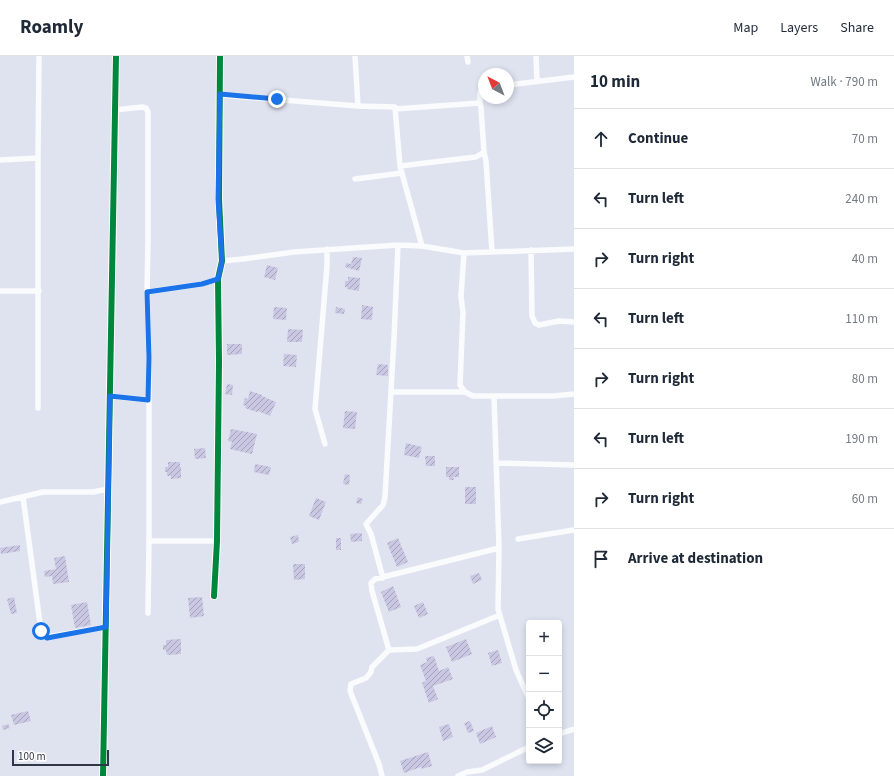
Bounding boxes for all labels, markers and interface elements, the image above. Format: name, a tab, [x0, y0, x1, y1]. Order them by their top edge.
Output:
text: Roamly	[20, 14, 83, 41]
text: Map	[733, 18, 758, 38]
text: Layers	[780, 18, 818, 38]
text: Share	[840, 18, 874, 38]
north arrow	[478, 68, 514, 104]
text: 10 min	[590, 70, 640, 94]
text: Walk · 790 m	[810, 73, 878, 91]
route end	[268, 90, 286, 108]
icon: ahead	[590, 128, 612, 150]
text: Continue	[628, 128, 688, 149]
text: 70 m	[852, 130, 878, 148]
icon: left	[590, 188, 612, 210]
text: Turn left	[628, 188, 684, 209]
text: 240 m	[845, 190, 878, 208]
icon: right	[590, 248, 612, 270]
text: Turn right	[628, 248, 694, 269]
text: 40 m	[852, 250, 878, 268]
icon: left	[590, 308, 612, 330]
text: Turn left	[628, 308, 684, 329]
text: 110 m	[845, 310, 878, 328]
icon: right	[590, 368, 612, 390]
text: Turn right	[628, 368, 694, 389]
text: 80 m	[852, 370, 878, 388]
icon: left	[590, 428, 612, 450]
text: Turn left	[628, 428, 684, 449]
text: 190 m	[845, 430, 878, 448]
icon: right	[590, 488, 612, 510]
text: Turn right	[628, 488, 694, 509]
text: 60 m	[852, 490, 878, 508]
icon: arrive	[590, 548, 612, 570]
text: Arrive at destination	[628, 548, 763, 569]
map controls	[526, 620, 562, 764]
button: +	[526, 620, 562, 656]
route start	[32, 622, 50, 640]
button: −	[526, 656, 562, 692]
button: locate	[526, 692, 562, 728]
button: layers	[526, 728, 562, 764]
scale bar	[12, 748, 109, 767]
text: 100 m	[18, 749, 46, 764]

